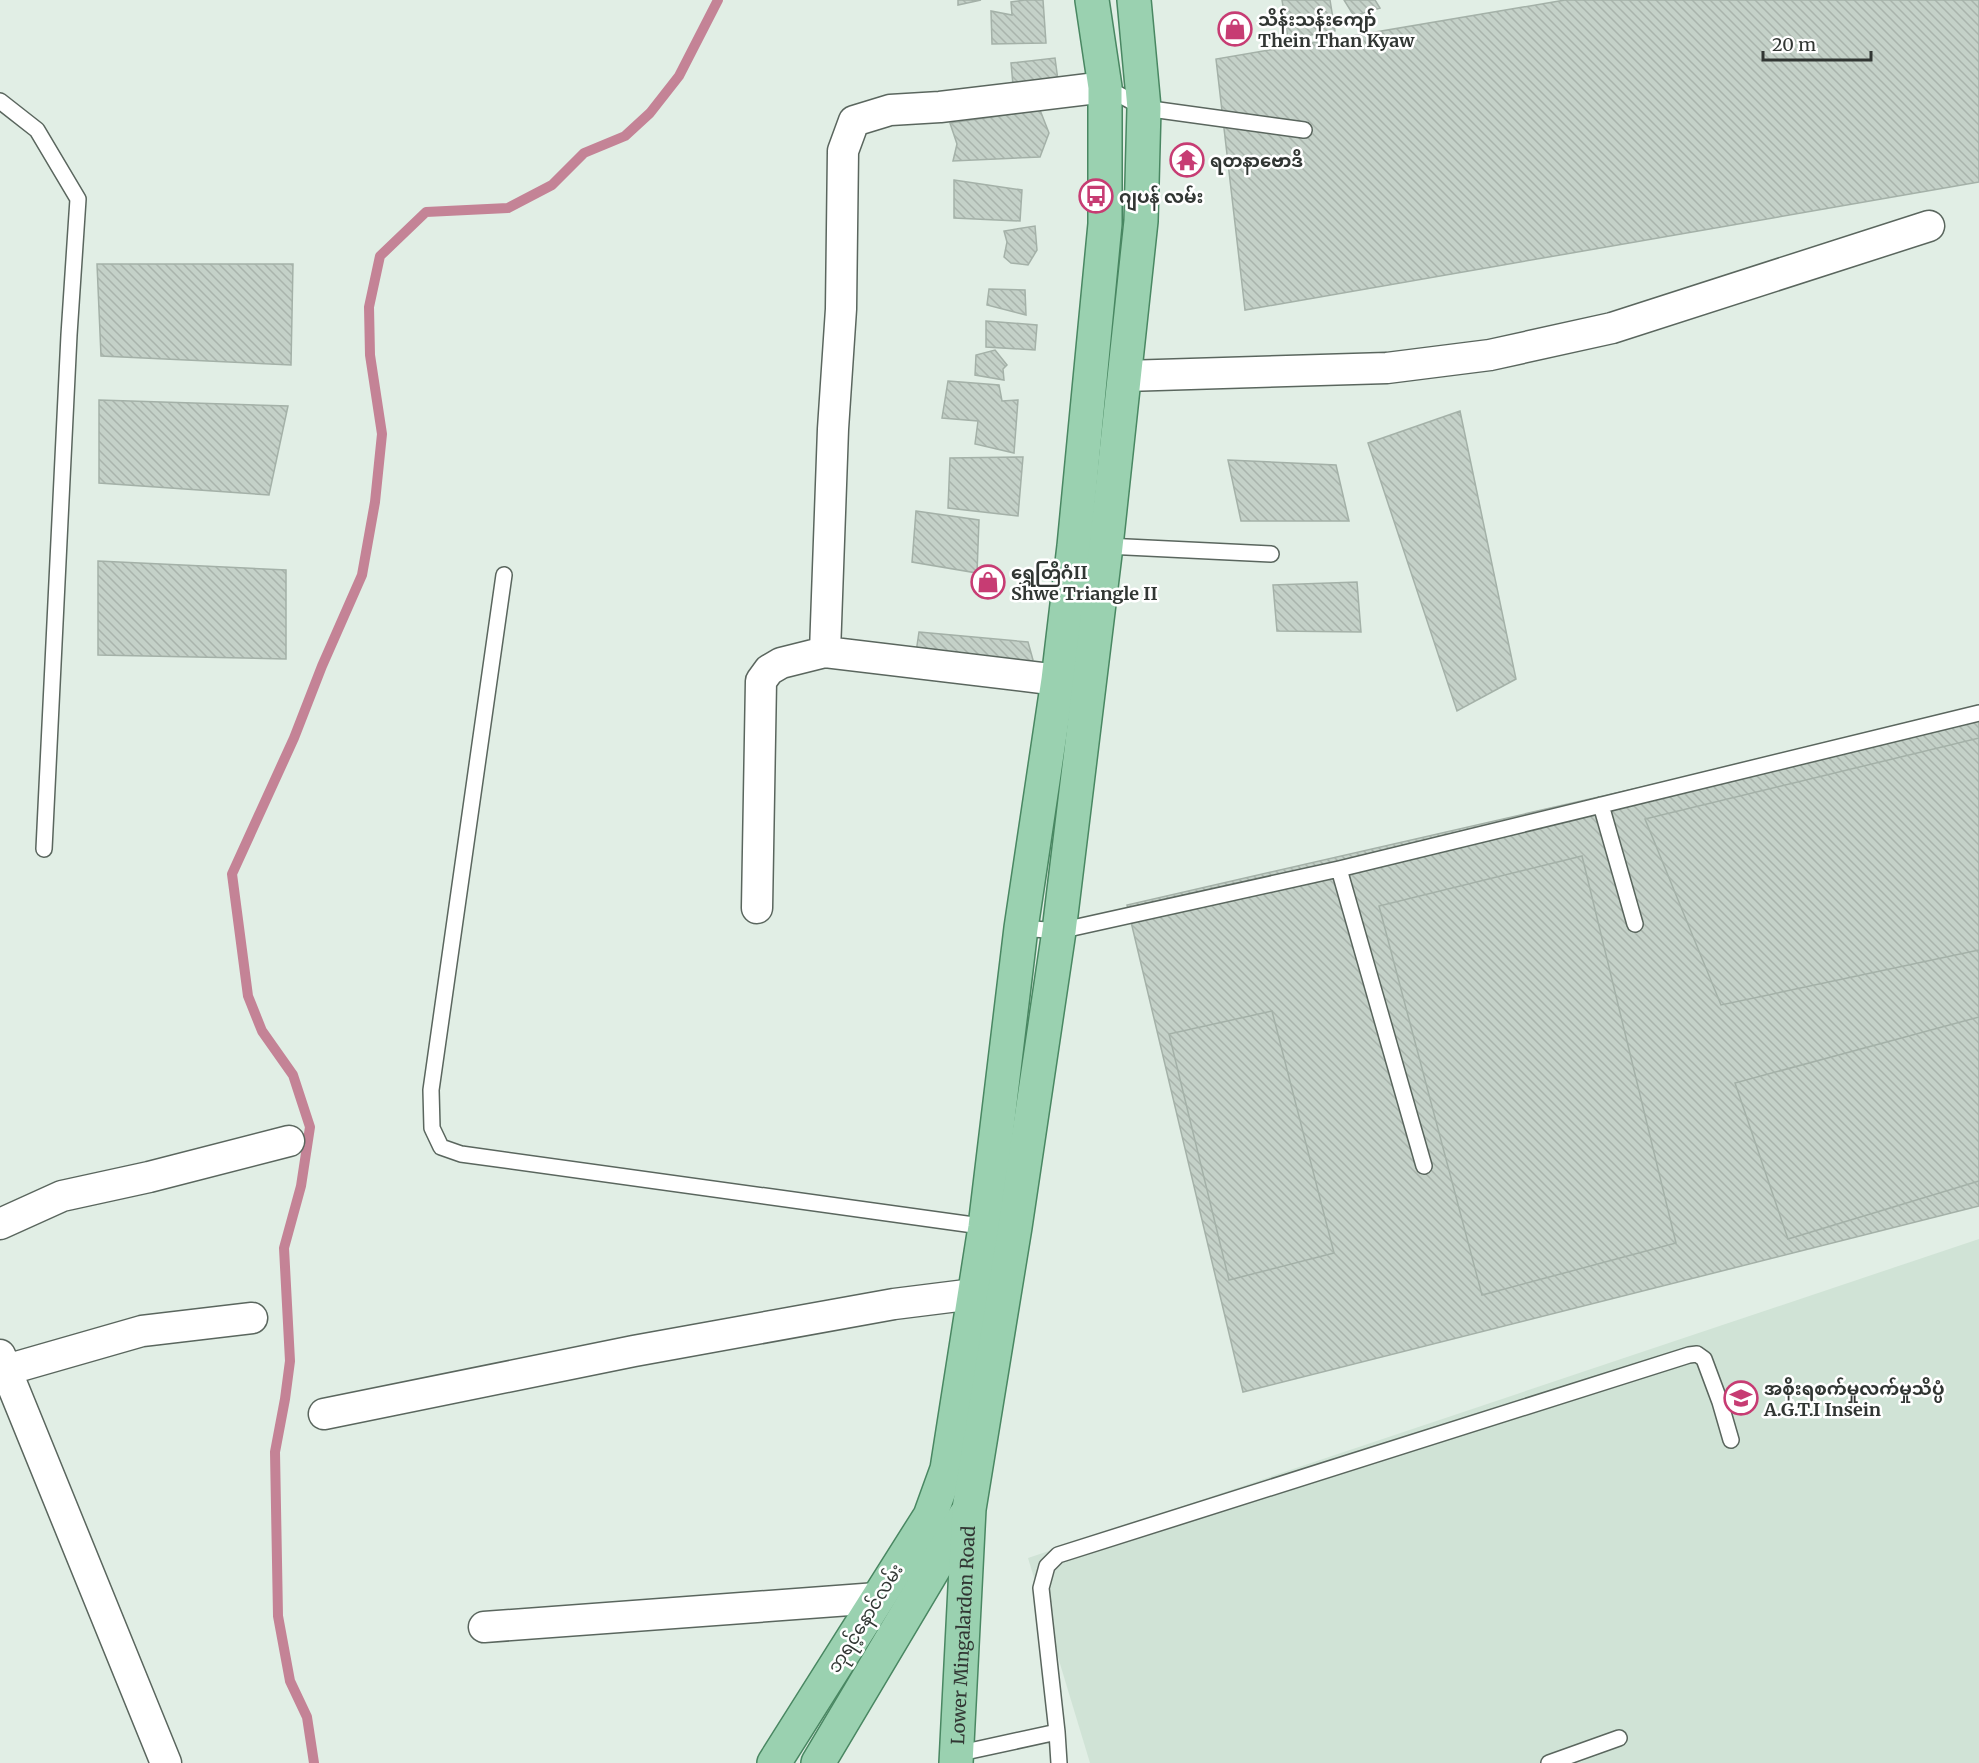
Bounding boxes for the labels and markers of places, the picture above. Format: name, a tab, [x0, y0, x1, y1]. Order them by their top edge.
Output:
place label: သိန်းသန်းကျော် Thein Than Kyaw	[1258, 8, 1415, 52]
shop icon: သိန်းသန်းကျော် Thein Than Kyaw	[1217, 11, 1253, 47]
temple icon: ရတနာဗောဒိ	[1169, 142, 1205, 178]
place label: ရတနာဗောဒိ	[1210, 149, 1303, 175]
bus stop icon: ဂျပန် လမ်း	[1078, 178, 1114, 214]
place label: ဂျပန် လမ်း	[1119, 185, 1203, 212]
place label: ရွှေတြိဂံII Shwe Triangle II	[1011, 561, 1158, 605]
shop icon: ရွှေတြိဂံII Shwe Triangle II	[970, 564, 1006, 600]
place label: အစိုးရစက်မှုလက်မှုသိပ္ပံ A.G.T.I Insein	[1763, 1377, 1945, 1421]
school or university icon: အစိုးရစက်မှုလက်မှုသိပ္ပံ A.G.T.I Insein	[1723, 1380, 1759, 1416]

